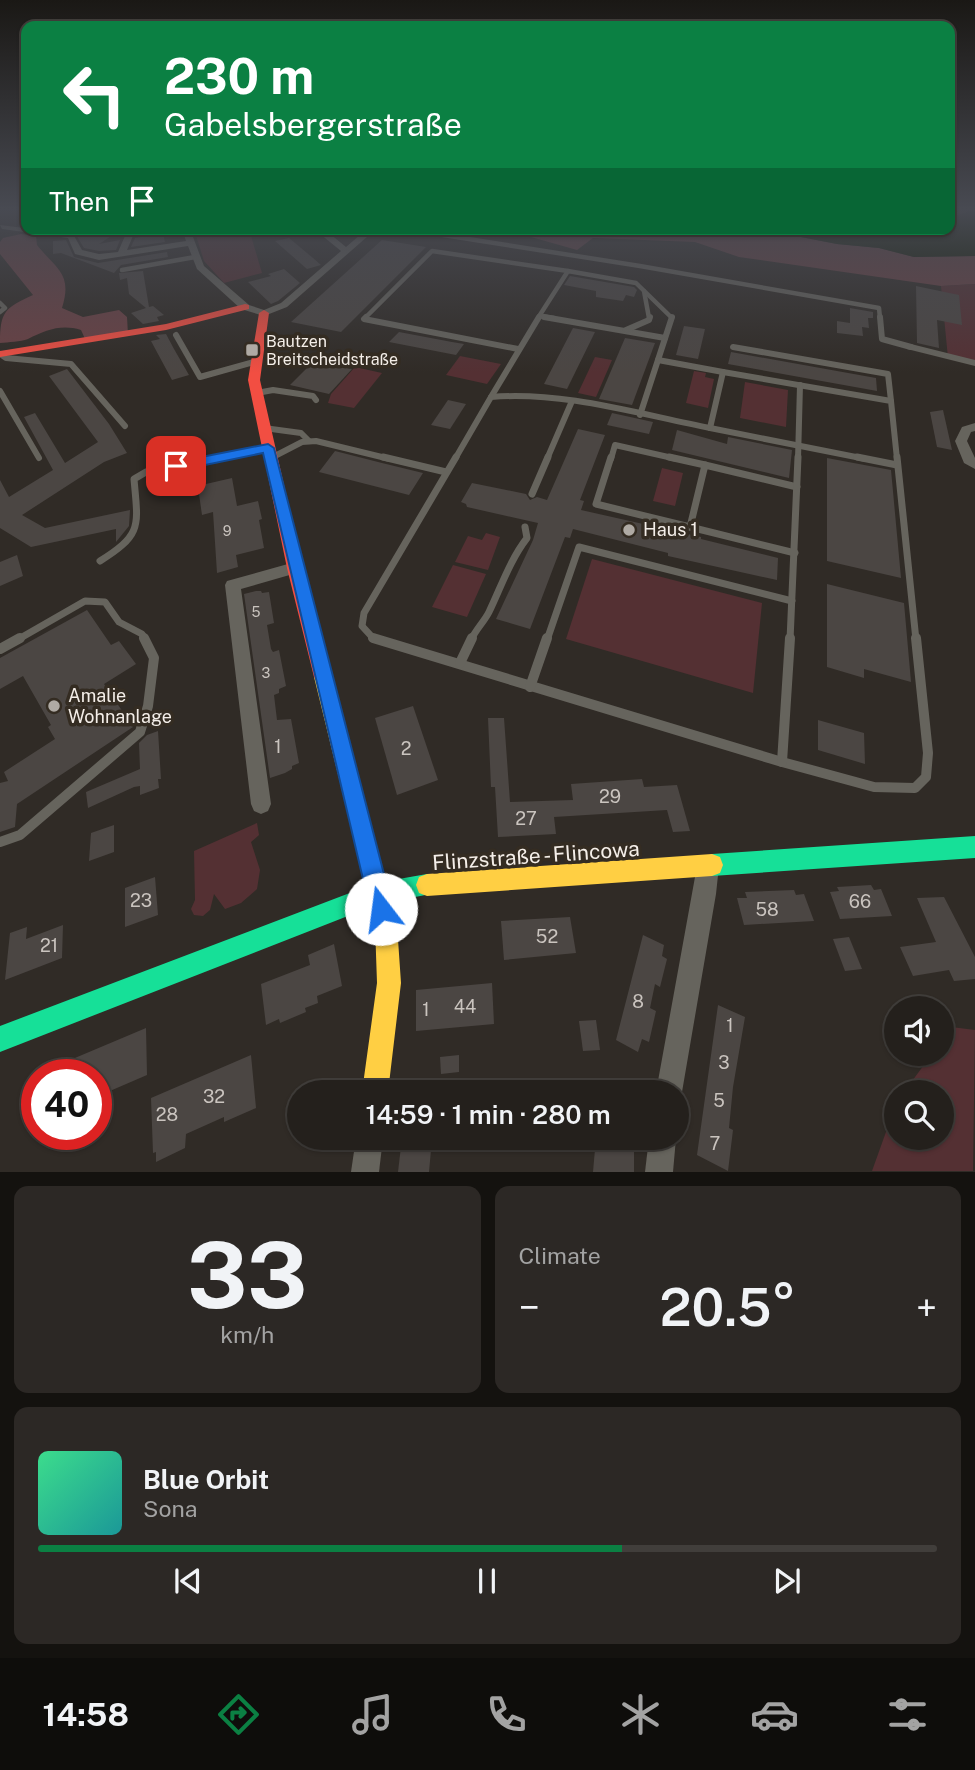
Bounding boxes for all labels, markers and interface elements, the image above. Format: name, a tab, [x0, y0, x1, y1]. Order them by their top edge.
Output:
text: 230 m	[164, 47, 314, 105]
icon: left	[49, 49, 140, 140]
text: Gabelsbergerstraße	[164, 106, 462, 143]
icon: arrive	[123, 182, 161, 220]
text: Then	[49, 186, 109, 217]
place label: Bautzen Breitscheidstraße	[266, 332, 398, 369]
marker: Bautzen Breitscheidstraße	[244, 342, 260, 358]
pin	[146, 436, 206, 496]
icon: arrive	[157, 447, 195, 485]
place label: Haus 1	[643, 519, 698, 540]
marker: Haus 1	[621, 522, 637, 538]
house number: 9	[223, 523, 232, 539]
house number: 5	[252, 604, 261, 620]
house number: 3	[262, 665, 271, 681]
place label: Amalie Wohnanlage	[68, 685, 172, 727]
marker: Amalie Wohnanlage	[46, 698, 62, 714]
house number: 1	[274, 736, 282, 757]
house number: 2	[401, 738, 411, 759]
house number: 29	[599, 786, 621, 807]
house number: 27	[515, 808, 537, 829]
street label: Flinzstraße - Flincowa	[431, 836, 640, 875]
position arrow	[344, 872, 418, 946]
house number: 23	[130, 890, 152, 911]
house number: 66	[849, 891, 871, 912]
house number: 58	[755, 899, 779, 920]
house number: 52	[536, 926, 558, 947]
house number: 21	[40, 935, 58, 956]
house number: 8	[632, 991, 644, 1012]
house number: 44	[454, 996, 476, 1017]
map controls	[884, 996, 954, 1150]
button: sound	[884, 996, 954, 1066]
house number: 1	[422, 999, 430, 1020]
house number: 1	[726, 1015, 734, 1036]
house number: 3	[718, 1052, 730, 1073]
speed limit sign: 40	[21, 1059, 112, 1150]
button: search	[884, 1080, 954, 1150]
house number: 32	[203, 1086, 225, 1107]
house number: 5	[713, 1090, 725, 1111]
text: 14:59 · 1 min · 280 m	[365, 1099, 611, 1130]
house number: 28	[156, 1104, 178, 1125]
house number: 7	[710, 1133, 720, 1154]
text: 33	[187, 1222, 308, 1328]
text: Climate	[519, 1242, 601, 1269]
text: 20.5°	[660, 1277, 796, 1338]
text: −	[519, 1285, 540, 1330]
text: +	[916, 1285, 937, 1330]
text: km/h	[220, 1321, 274, 1348]
text: Blue Orbit	[143, 1464, 269, 1495]
text: Sona	[143, 1495, 197, 1522]
icon: previous	[169, 1562, 207, 1600]
icon: pause	[468, 1562, 506, 1600]
icon: next	[768, 1562, 806, 1600]
icon: directions	[214, 1690, 263, 1739]
icon: music	[348, 1690, 397, 1739]
icon: phone	[482, 1690, 531, 1739]
icon: climate	[616, 1690, 665, 1739]
icon: car	[750, 1690, 799, 1739]
icon: filters	[883, 1690, 932, 1739]
text: 14:58	[42, 1696, 129, 1733]

